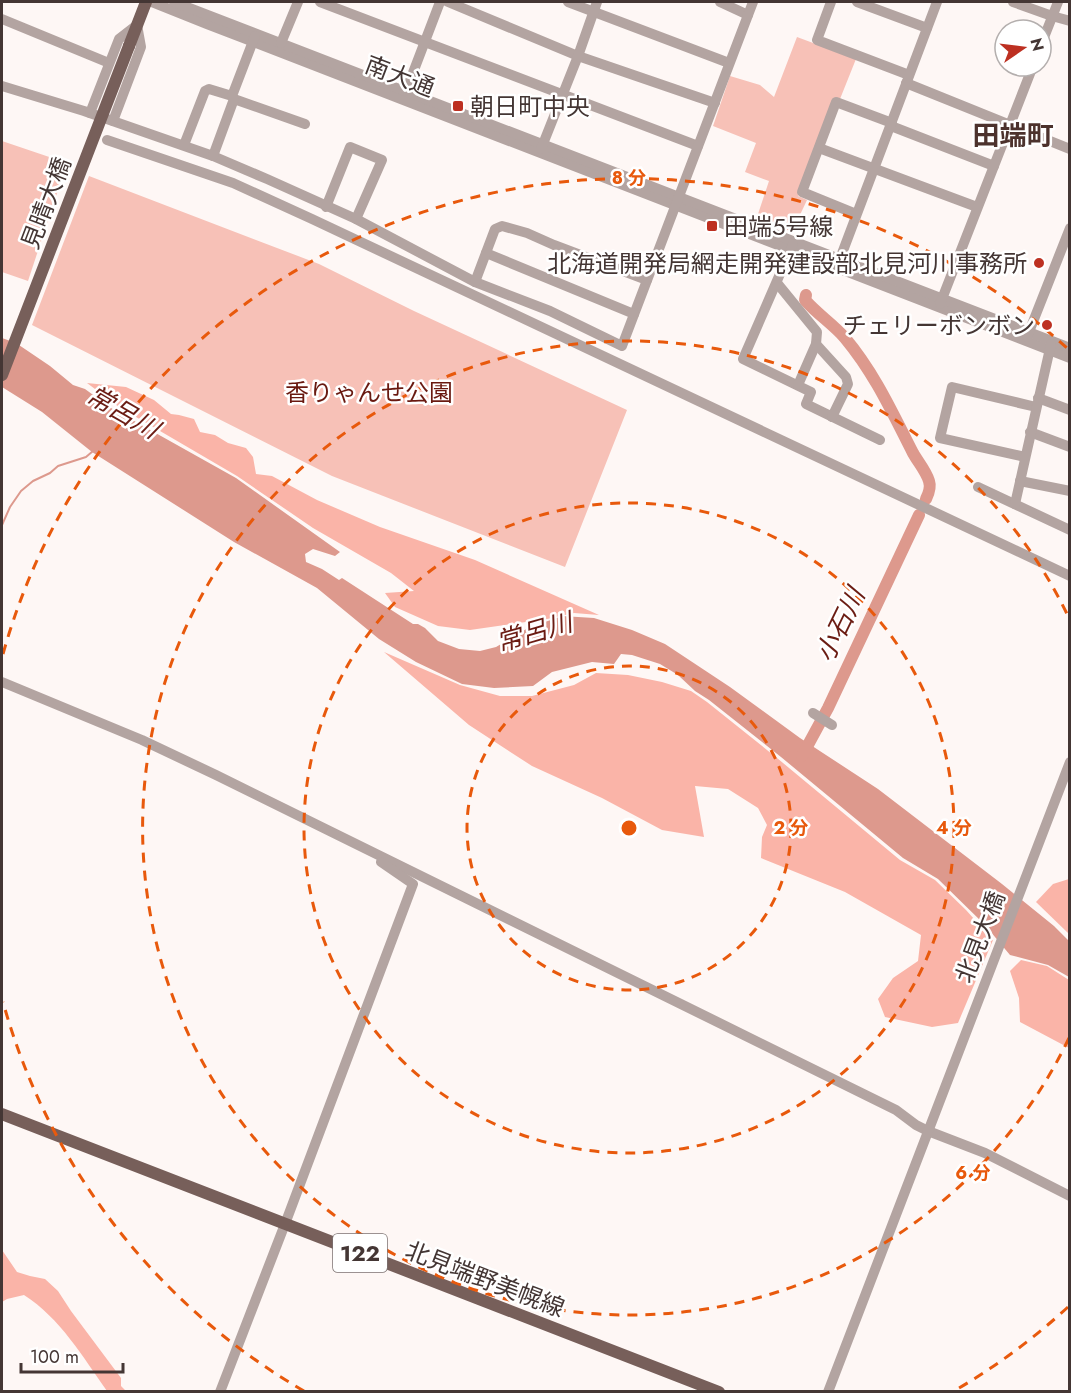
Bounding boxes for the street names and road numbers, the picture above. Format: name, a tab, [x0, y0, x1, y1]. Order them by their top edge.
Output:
street label: 南大通	[360, 47, 440, 105]
street label: 見晴大橋	[12, 152, 80, 254]
street label: 北見大橋	[946, 886, 1014, 988]
street label: 北見端野美幌線	[400, 1233, 570, 1325]
road number: 122	[333, 1234, 387, 1272]

